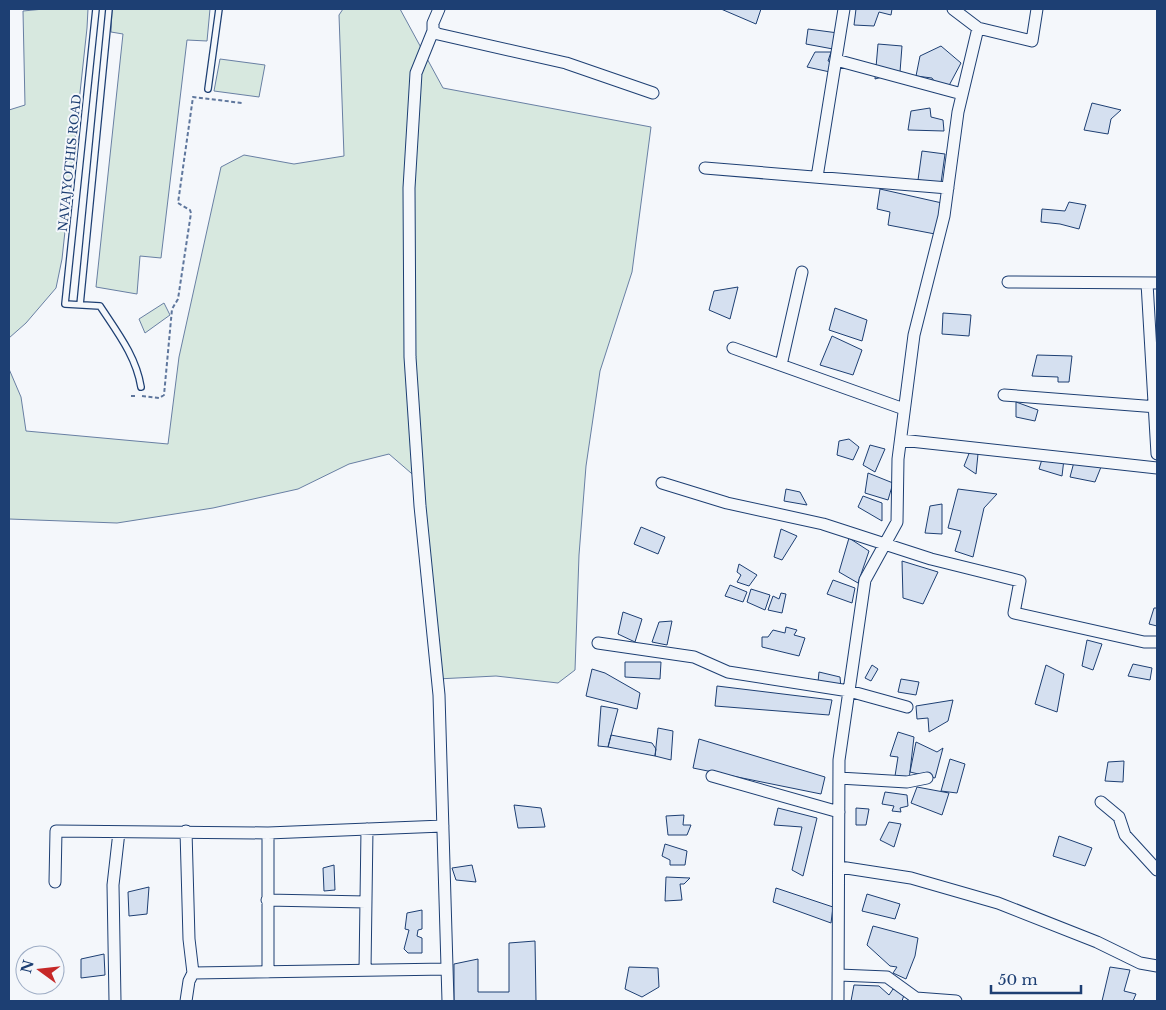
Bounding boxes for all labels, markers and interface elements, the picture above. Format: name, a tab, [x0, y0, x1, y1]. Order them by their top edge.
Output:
street label: NAVAJYOTHIS ROAD	[55, 94, 84, 232]
north arrow	[15, 945, 65, 995]
text: N	[17, 958, 38, 975]
scale bar	[991, 962, 1081, 994]
text: 50 m	[998, 970, 1038, 989]

